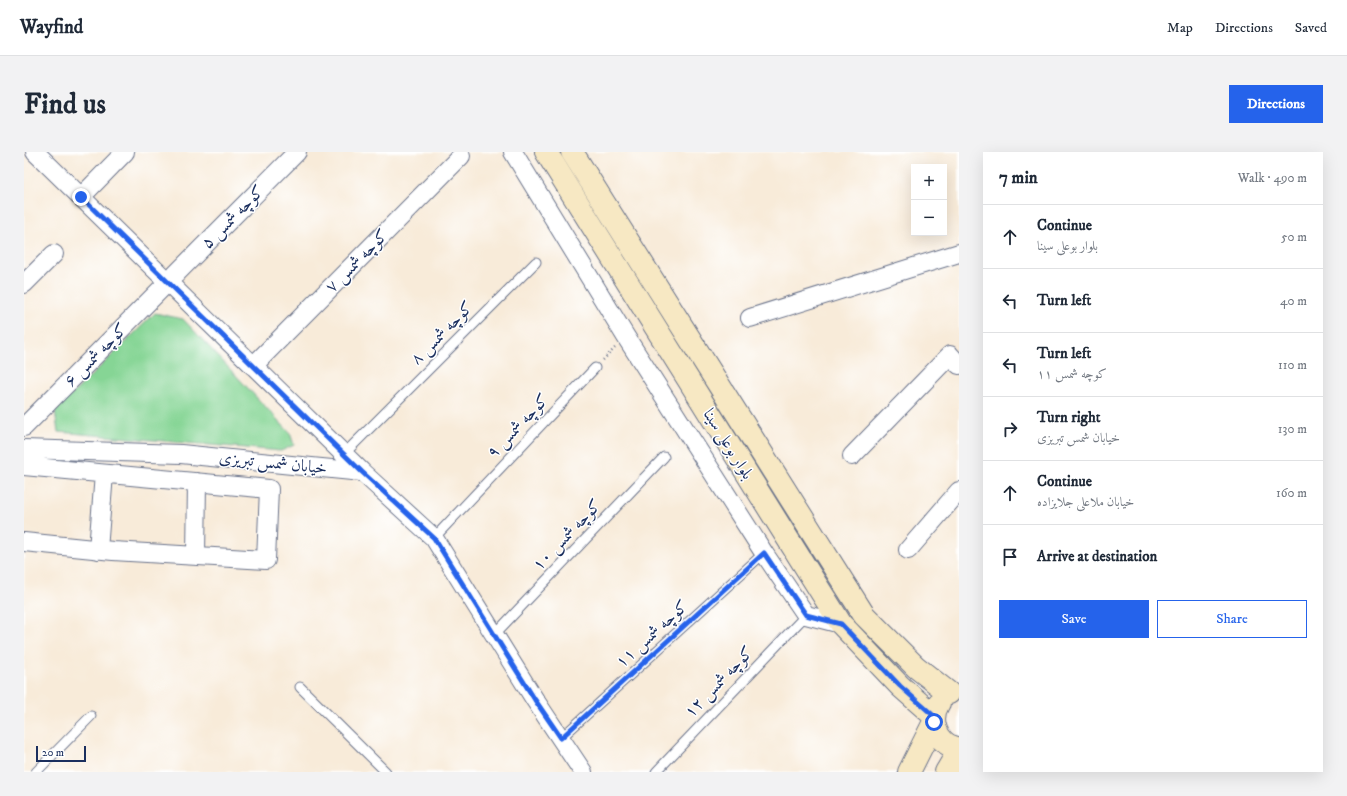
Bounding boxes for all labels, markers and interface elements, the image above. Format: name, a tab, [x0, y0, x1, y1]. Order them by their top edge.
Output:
text: Wayfind	[20, 16, 83, 39]
text: Map	[1167, 19, 1193, 37]
text: Directions	[1215, 19, 1273, 37]
text: Saved	[1295, 19, 1327, 37]
button: Directions	[1229, 85, 1323, 123]
text: Find us	[24, 87, 106, 122]
map controls	[911, 164, 947, 236]
button: +	[911, 164, 947, 200]
text: 7 min	[999, 167, 1038, 189]
text: Walk · 490 m	[1238, 170, 1307, 186]
street label: کوچه شمس ۵	[196, 180, 270, 254]
route end	[72, 188, 90, 206]
button: −	[911, 200, 947, 236]
text: Continue	[1037, 216, 1092, 235]
street label: کوچه شمس ۷	[320, 224, 394, 298]
icon: ahead	[999, 226, 1021, 248]
text: 50 m	[1281, 229, 1307, 245]
text: بلوار بوعلی سینا	[1037, 238, 1098, 254]
icon: left	[999, 290, 1021, 312]
text: Turn left	[1037, 291, 1091, 310]
text: 40 m	[1280, 293, 1307, 309]
street label: کوچه شمس ۸	[405, 296, 479, 370]
street label: کوچه شمس ۶	[59, 318, 133, 392]
text: Turn left	[1037, 344, 1091, 363]
icon: left	[999, 354, 1021, 376]
text: 110 m	[1278, 357, 1307, 373]
text: کوچه شمس ۱۱	[1037, 366, 1107, 382]
street label: کوچه شمس ۹	[482, 389, 554, 463]
street label: بلوار بوعلی سینا	[697, 404, 758, 484]
text: Turn right	[1037, 408, 1100, 427]
icon: right	[999, 418, 1021, 440]
text: 130 m	[1278, 421, 1307, 437]
text: خیابان شمس تبریزی	[1037, 430, 1120, 446]
street label: خیابان شمس تبریزی	[218, 446, 328, 480]
text: Continue	[1037, 472, 1092, 491]
icon: ahead	[999, 482, 1021, 504]
text: 160 m	[1276, 485, 1307, 501]
text: خیابان ملاعلی جلایزاده	[1037, 494, 1134, 510]
street label: کوچه شمس ۱۰	[527, 495, 607, 575]
icon: arrive	[999, 546, 1021, 568]
text: Arrive at destination	[1037, 547, 1157, 566]
street label: کوچه شمس ۱۱	[611, 595, 693, 673]
button: Save	[999, 600, 1149, 638]
button: Share	[1157, 600, 1307, 638]
street label: کوچه شمس ۱۲	[679, 642, 759, 722]
route start	[925, 713, 943, 731]
scale bar	[36, 744, 86, 763]
text: 20 m	[42, 746, 64, 760]

